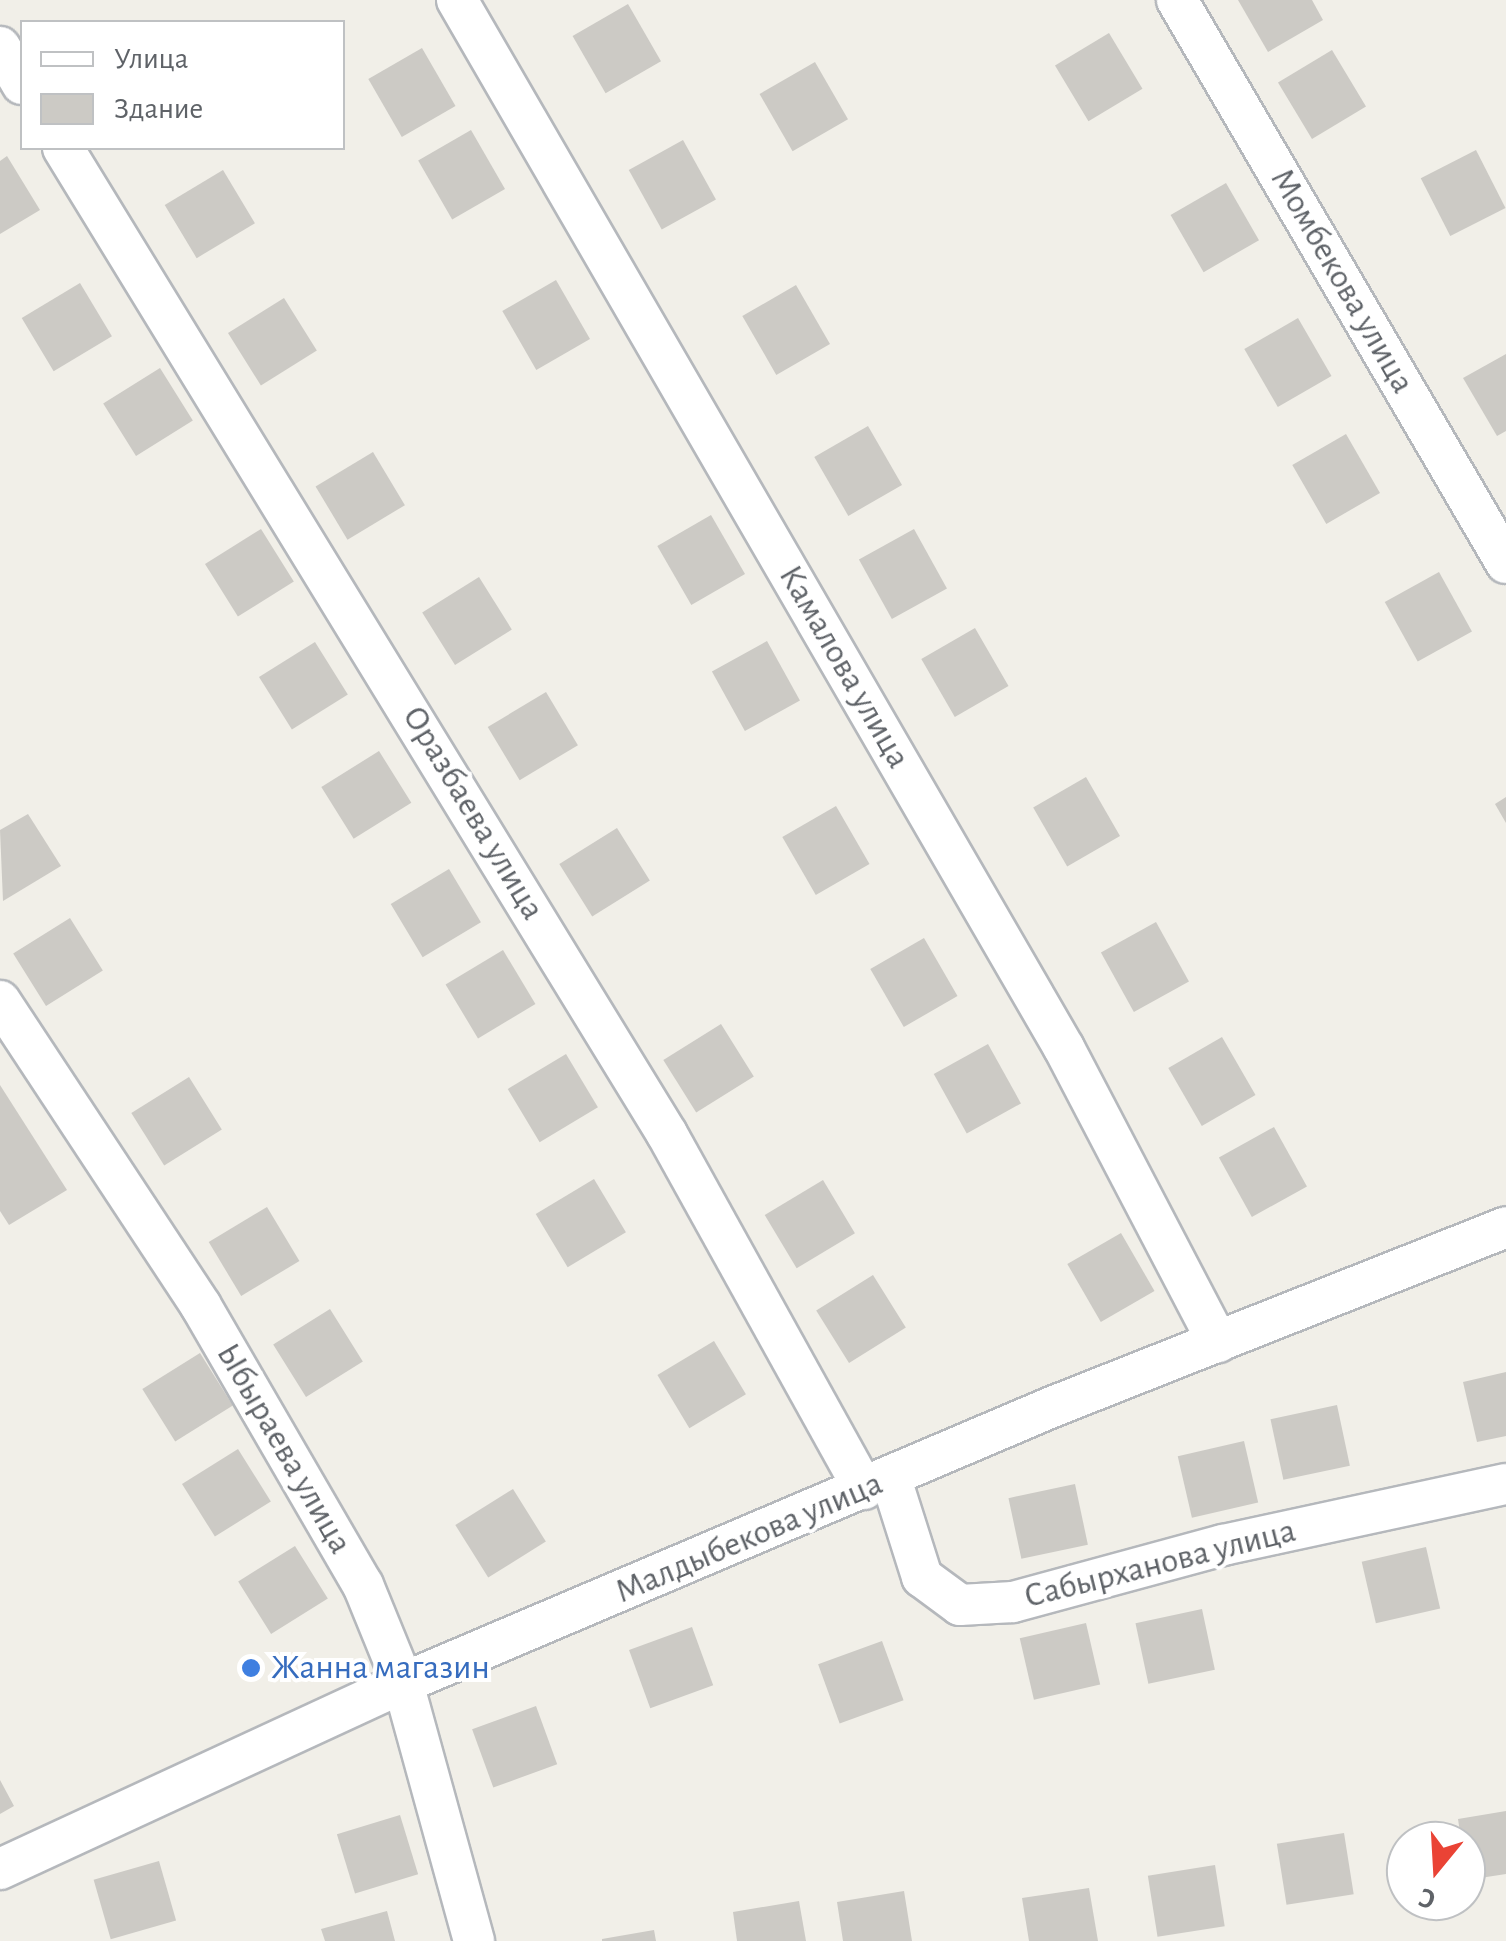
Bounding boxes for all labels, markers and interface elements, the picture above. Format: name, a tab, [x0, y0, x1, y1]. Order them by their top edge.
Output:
legend	[20, 20, 345, 150]
text: Улица	[114, 44, 189, 74]
text: Здание	[114, 94, 203, 124]
street label: Момбекова улица	[1261, 161, 1423, 401]
street label: Камалова улица	[769, 558, 919, 776]
street label: Оразбаева улица	[393, 698, 553, 928]
street label: Ыбыраева улица	[207, 1337, 361, 1561]
street label: Малдыбекова улица	[609, 1463, 889, 1613]
street label: Сабырханова улица	[1020, 1510, 1300, 1618]
place label: Жанна магазин	[271, 1647, 490, 1689]
marker: Жанна магазин	[240, 1657, 262, 1679]
north arrow	[1386, 1821, 1486, 1921]
text: С	[1416, 1882, 1439, 1913]

